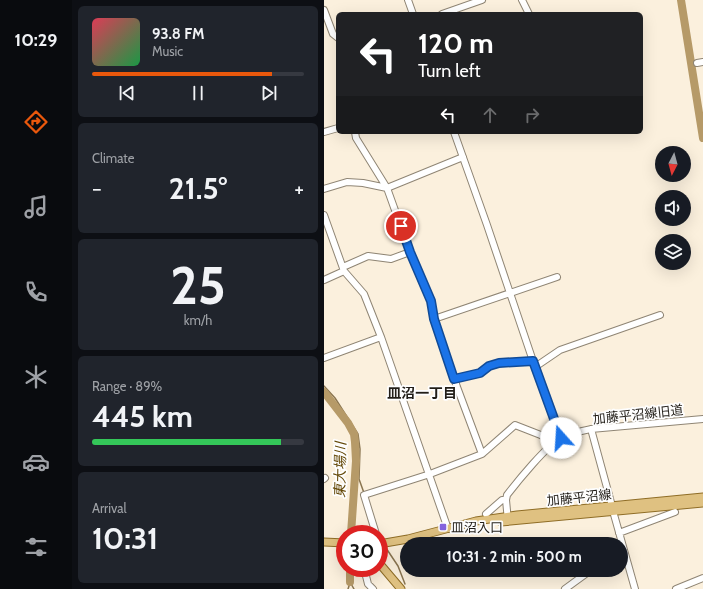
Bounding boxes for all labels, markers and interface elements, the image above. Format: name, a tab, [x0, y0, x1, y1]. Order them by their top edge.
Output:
text: 93.8 FM	[152, 25, 204, 43]
text: 120 m	[418, 26, 494, 60]
icon: left	[352, 28, 404, 80]
text: 10:29	[15, 29, 57, 51]
text: Music	[152, 43, 183, 59]
text: Turn left	[418, 60, 481, 82]
icon: previous	[116, 82, 138, 104]
icon: pause	[187, 82, 209, 104]
icon: next	[258, 82, 280, 104]
icon: left	[437, 104, 459, 126]
icon: ahead	[479, 104, 501, 126]
icon: right	[521, 104, 543, 126]
icon: directions	[22, 108, 50, 136]
north arrow	[655, 146, 691, 182]
map controls	[655, 146, 691, 270]
text: Climate	[92, 150, 134, 166]
text: 21.5°	[169, 170, 227, 207]
text: −	[92, 175, 102, 202]
text: +	[294, 175, 304, 202]
button: sound	[655, 190, 691, 226]
icon: music	[22, 193, 50, 221]
pin	[384, 209, 418, 243]
icon: arrive	[390, 215, 412, 237]
button: layers	[655, 234, 691, 270]
text: 25	[170, 254, 226, 317]
icon: phone	[22, 278, 50, 306]
text: km/h	[184, 312, 212, 328]
icon: climate	[22, 363, 50, 391]
text: Range · 89%	[92, 378, 162, 394]
district label: 皿沼一丁目	[387, 384, 457, 402]
text: 445 km	[92, 398, 193, 435]
street label: 加藤平沼線旧道	[592, 401, 684, 427]
position arrow	[540, 417, 582, 459]
water label: 東大場川	[331, 440, 350, 498]
icon: car	[22, 448, 50, 476]
street label: 加藤平沼線	[546, 486, 612, 508]
text: Arrival	[92, 500, 127, 516]
place label: 皿沼入口	[451, 519, 503, 535]
text: 10:31	[92, 520, 158, 557]
marker: 皿沼入口	[438, 522, 448, 532]
speed limit sign: 30	[336, 525, 388, 577]
icon: filters	[22, 533, 50, 561]
text: 10:31 · 2 min · 500 m	[446, 548, 582, 566]

